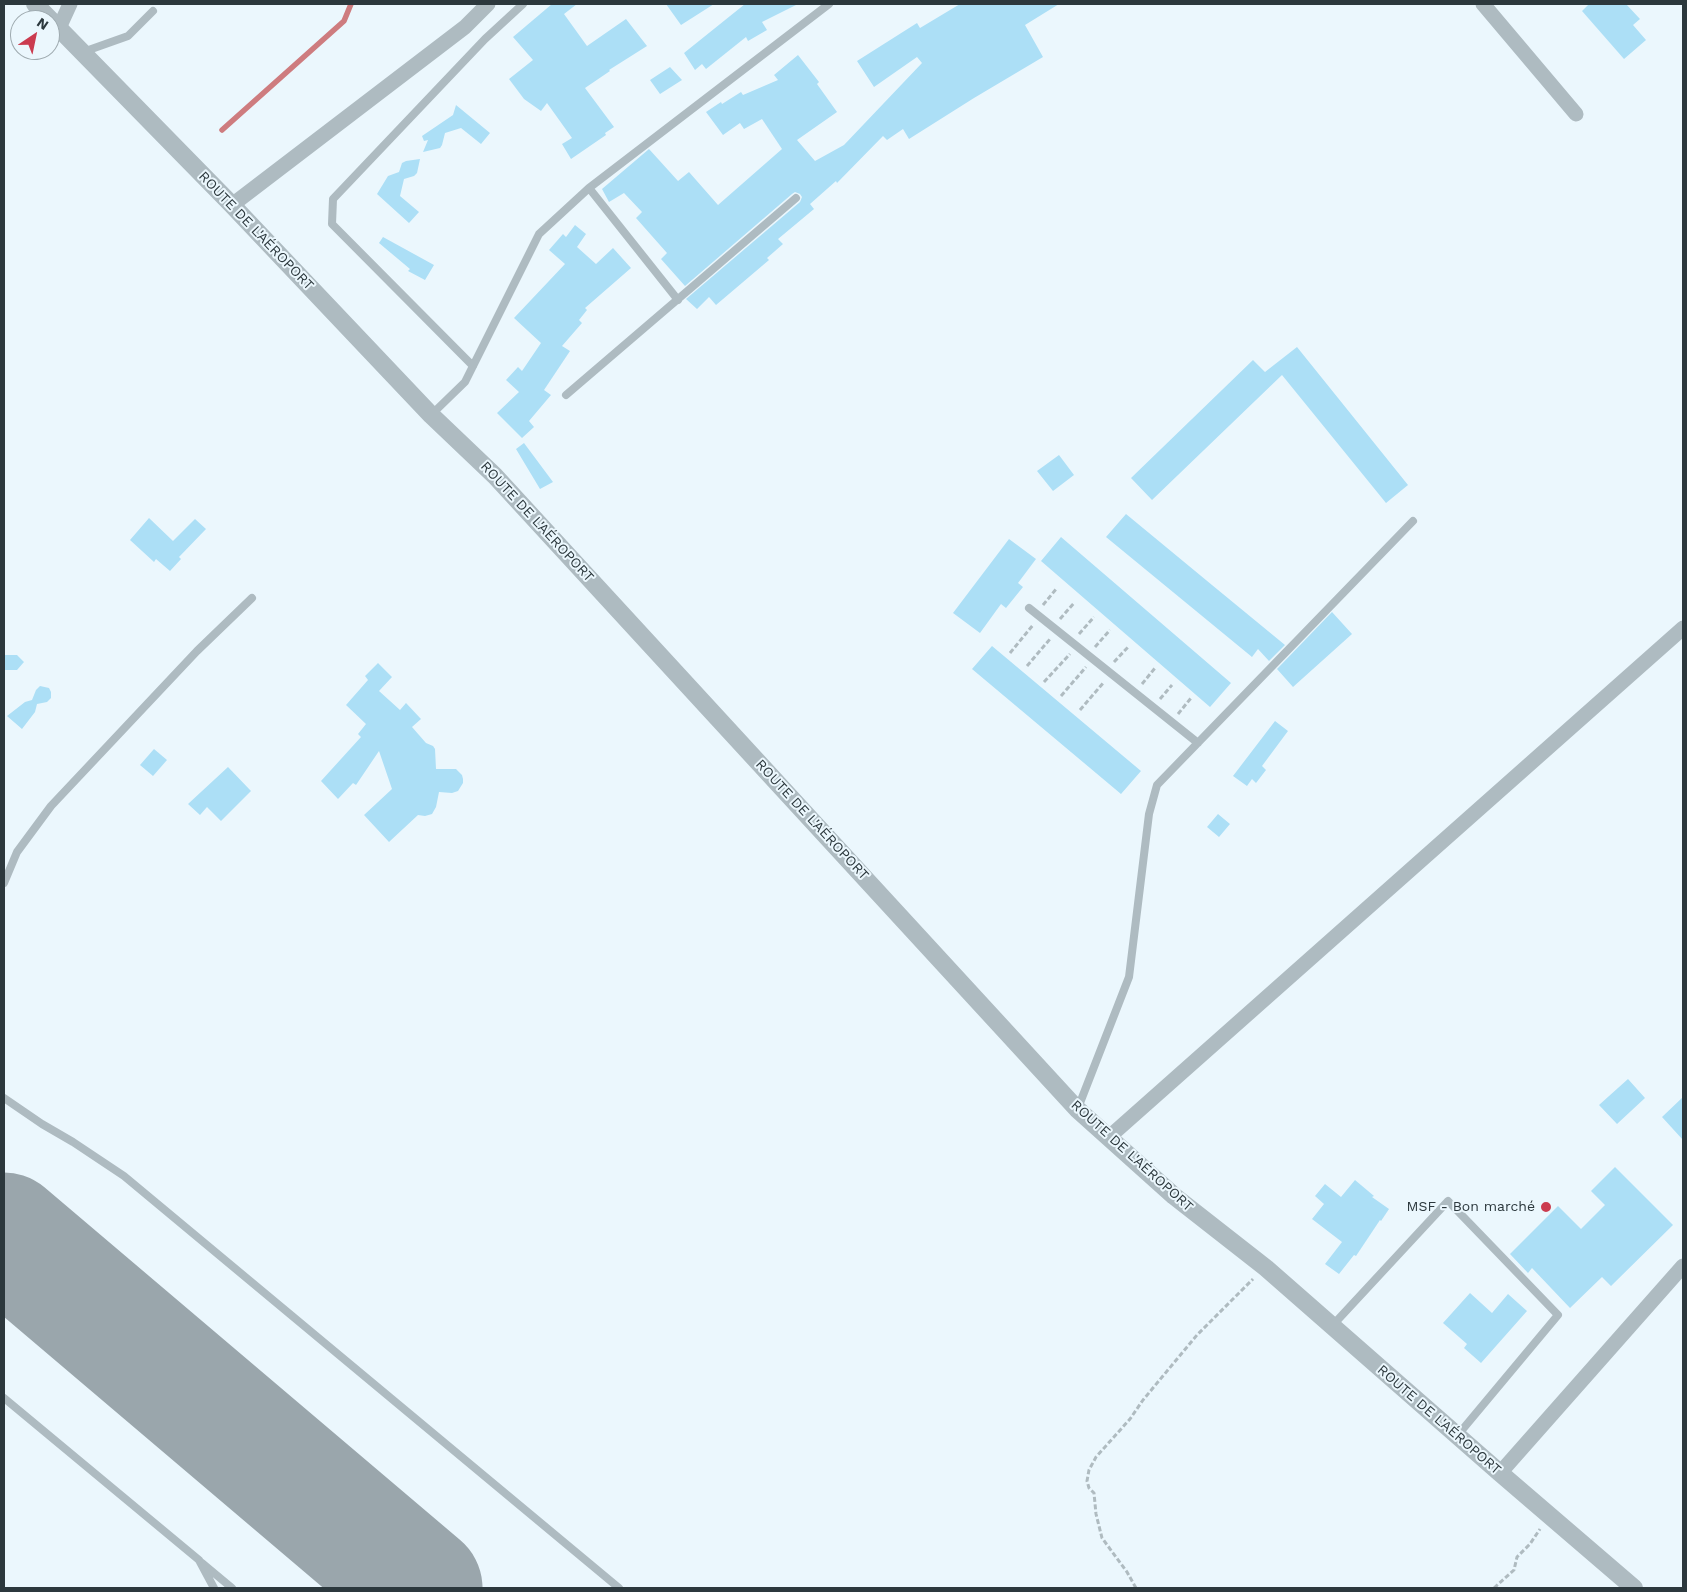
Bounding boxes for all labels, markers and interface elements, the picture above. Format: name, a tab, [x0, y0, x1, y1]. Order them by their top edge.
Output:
north arrow	[10, 10, 60, 60]
text: N	[34, 14, 52, 33]
street label: ROUTE DE L'AÉROPORT	[195, 168, 317, 294]
street label: ROUTE DE L'AÉROPORT	[477, 458, 597, 586]
street label: ROUTE DE L'AÉROPORT	[752, 756, 872, 884]
street label: ROUTE DE L'AÉROPORT	[1067, 1097, 1197, 1215]
place label: MSF - Bon marché	[1407, 1199, 1535, 1215]
marker: MSF - Bon marché	[1539, 1200, 1553, 1214]
street label: ROUTE DE L'AÉROPORT	[1374, 1362, 1504, 1478]

